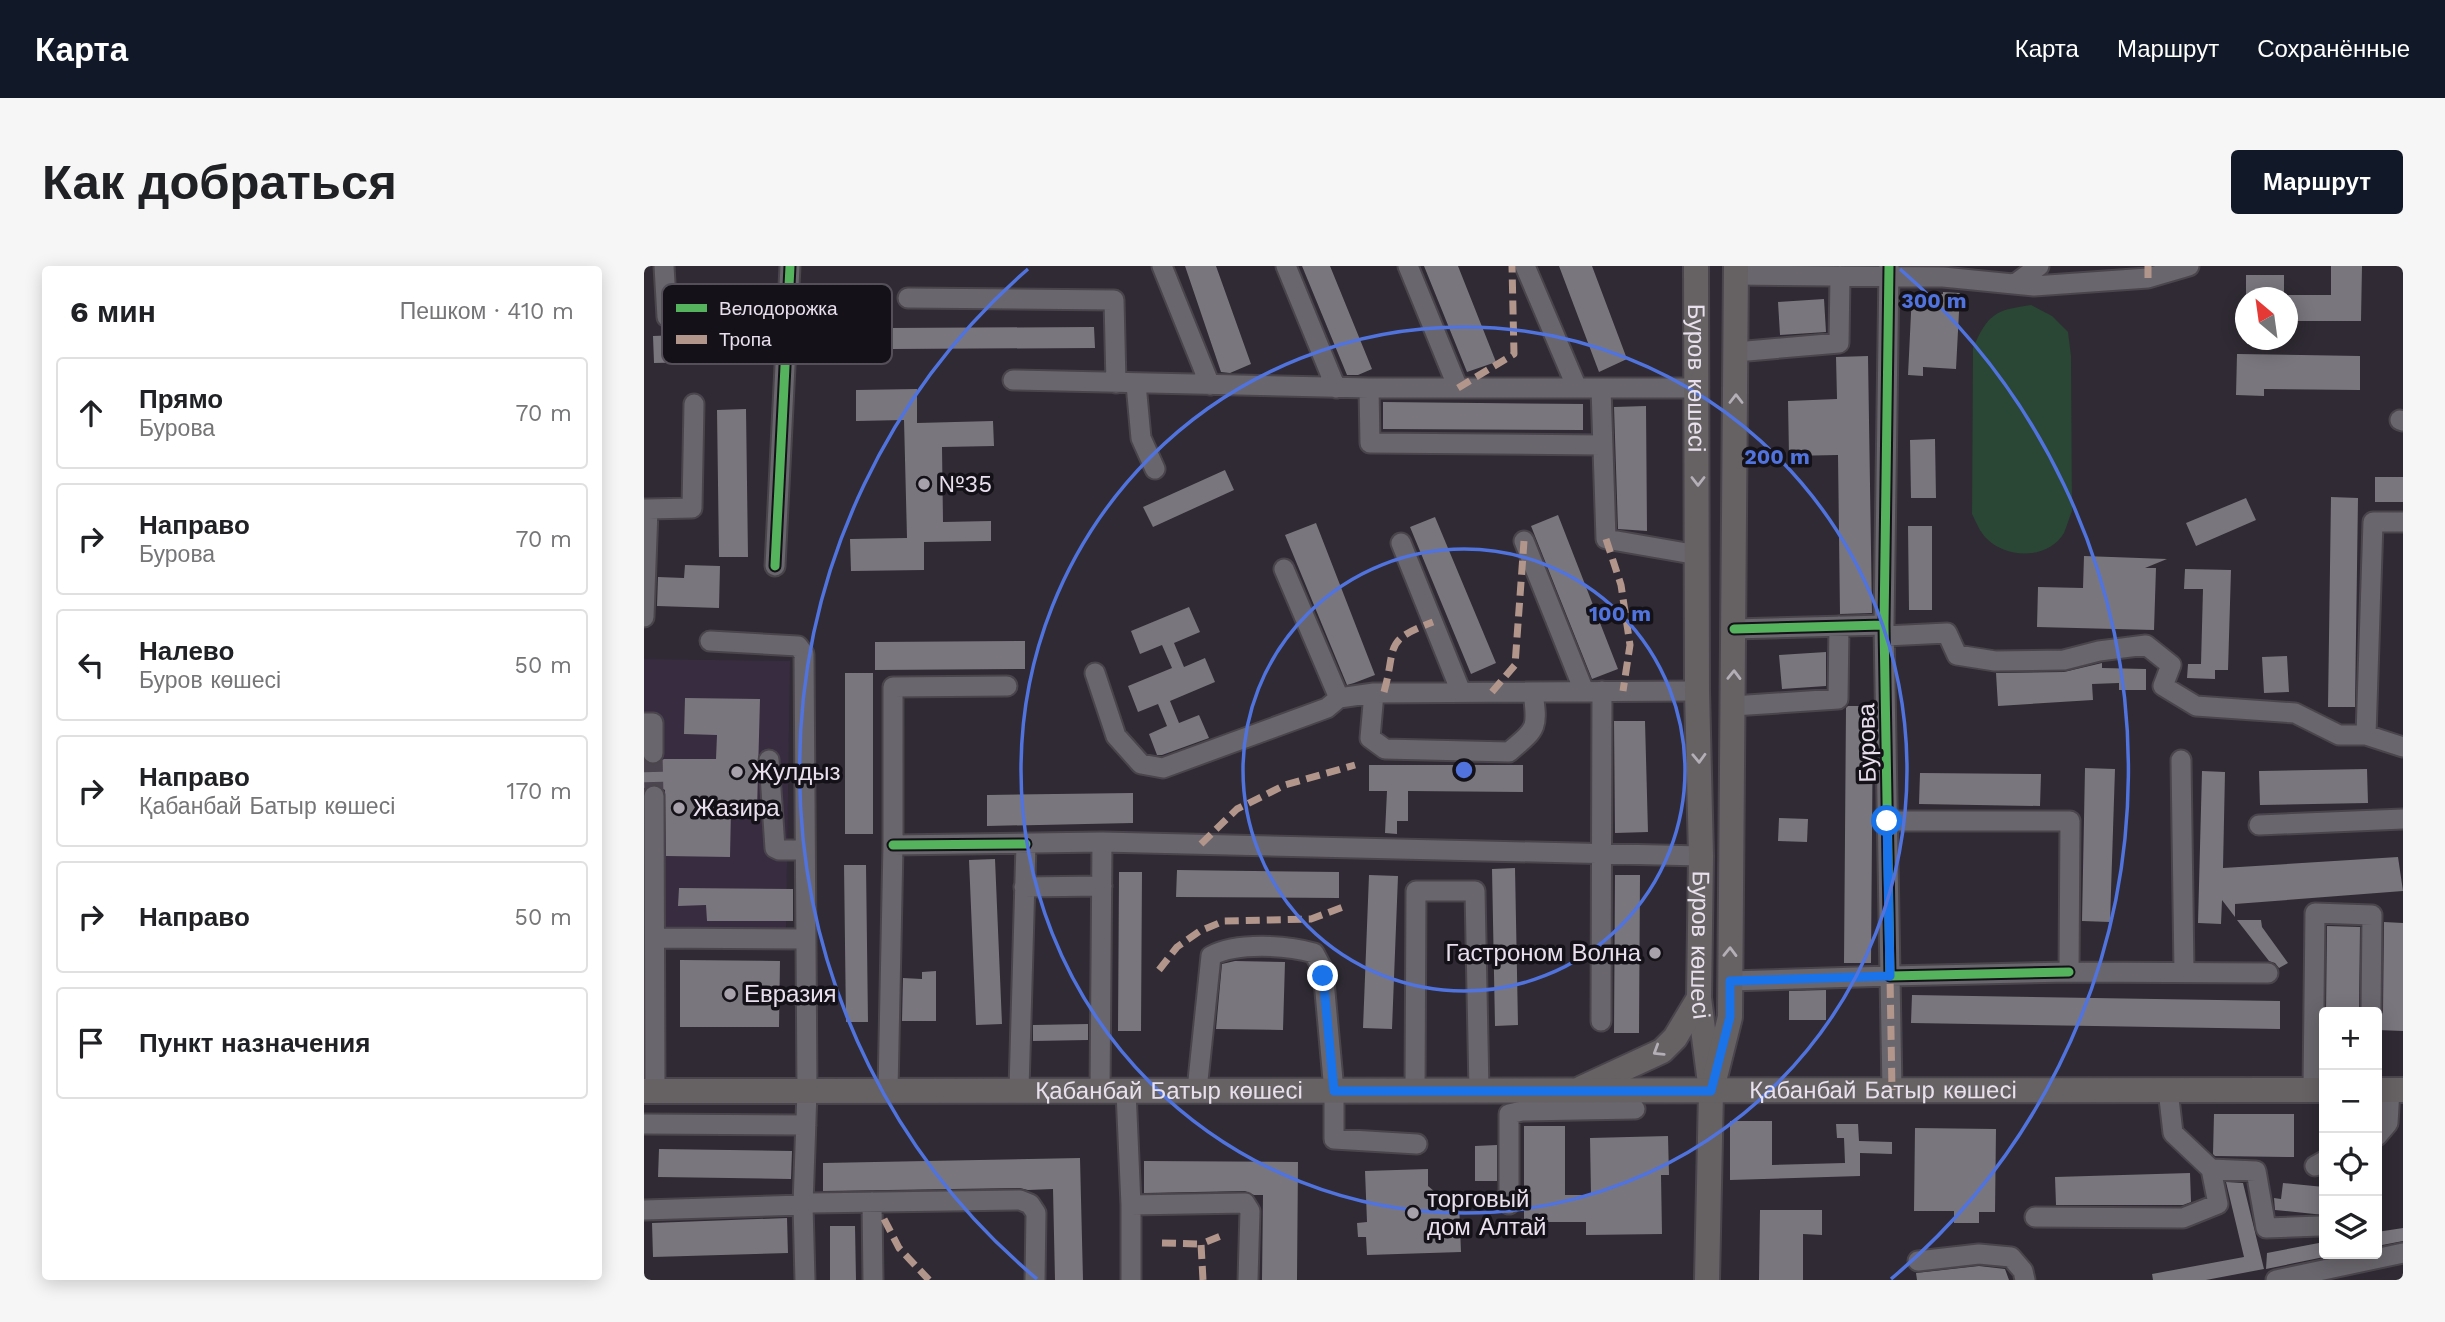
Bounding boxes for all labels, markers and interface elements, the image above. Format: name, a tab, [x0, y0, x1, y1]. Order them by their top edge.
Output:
text: Карта	[35, 30, 128, 69]
text: Карта	[2015, 35, 2079, 63]
text: Маршрут	[2117, 35, 2219, 63]
text: Сохранённые	[2257, 35, 2410, 63]
button: Маршрут	[2231, 150, 2403, 214]
text: Как добраться	[42, 153, 397, 211]
legend	[662, 284, 892, 364]
north arrow	[2235, 287, 2298, 350]
text: 300 m	[1901, 288, 1967, 313]
text: 6 мин	[70, 294, 156, 329]
text: Велодорожка	[719, 297, 838, 320]
text: Пешком · 410 m	[400, 298, 574, 325]
street label: Буров көшесі	[1682, 304, 1710, 452]
text: Тропа	[719, 328, 772, 351]
text: Прямо	[139, 384, 223, 414]
one-way arrow	[1728, 393, 1744, 403]
icon: ahead	[72, 394, 110, 432]
text: 70 m	[515, 400, 572, 427]
text: Бурова	[139, 415, 215, 442]
text: 200 m	[1744, 444, 1810, 469]
place label: №35	[938, 470, 992, 498]
marker: №35	[916, 476, 932, 492]
one-way arrow	[1690, 476, 1706, 487]
text: Направо	[139, 510, 250, 540]
icon: right	[72, 520, 110, 558]
text: 70 m	[515, 526, 572, 553]
text: Бурова	[139, 541, 215, 568]
text: 100 m	[1589, 601, 1651, 626]
text: Налево	[139, 636, 234, 666]
icon: left	[72, 646, 110, 684]
text: 50 m	[515, 652, 572, 679]
text: Буров көшесі	[139, 667, 281, 694]
one-way arrow	[1726, 669, 1742, 680]
street label: Бурова	[1852, 702, 1882, 783]
one-way arrow	[1691, 752, 1706, 763]
place label: Жулдыз	[751, 758, 841, 786]
centre of rings	[1452, 758, 1476, 782]
text: Направо	[139, 762, 250, 792]
marker: Жулдыз	[729, 764, 745, 780]
icon: right	[72, 772, 110, 810]
text: 170 m	[507, 778, 572, 805]
text: Қабанбай Батыр көшесі	[139, 793, 395, 820]
place label: Жазира	[693, 794, 780, 822]
marker: Жазира	[671, 800, 687, 816]
route start	[1871, 805, 1902, 836]
street label: Буров көшесі	[1685, 871, 1716, 1021]
icon: right	[72, 898, 110, 936]
text: Направо	[139, 902, 250, 932]
text: 50 m	[515, 904, 572, 931]
place label: Гастроном Волна	[1446, 939, 1642, 967]
marker: Гастроном Волна	[1647, 945, 1663, 961]
one-way arrow	[1722, 946, 1738, 956]
route end	[1307, 960, 1338, 991]
place label: Евразия	[744, 980, 837, 1008]
marker: Евразия	[722, 986, 738, 1002]
map controls	[2319, 1007, 2382, 1259]
button: +	[2319, 1007, 2382, 1070]
icon: arrive	[72, 1024, 110, 1062]
text: Пункт назначения	[139, 1028, 370, 1058]
one-way arrow	[1653, 1043, 1666, 1056]
button: −	[2319, 1070, 2382, 1133]
street label: Қабанбай Батыр көшесі	[1749, 1076, 2017, 1104]
street label: Қабанбай Батыр көшесі	[1035, 1077, 1303, 1105]
button: locate	[2319, 1133, 2382, 1196]
place label: торговый дом Алтай	[1427, 1185, 1547, 1241]
button: layers	[2319, 1196, 2382, 1259]
marker: торговый дом Алтай	[1405, 1205, 1421, 1221]

